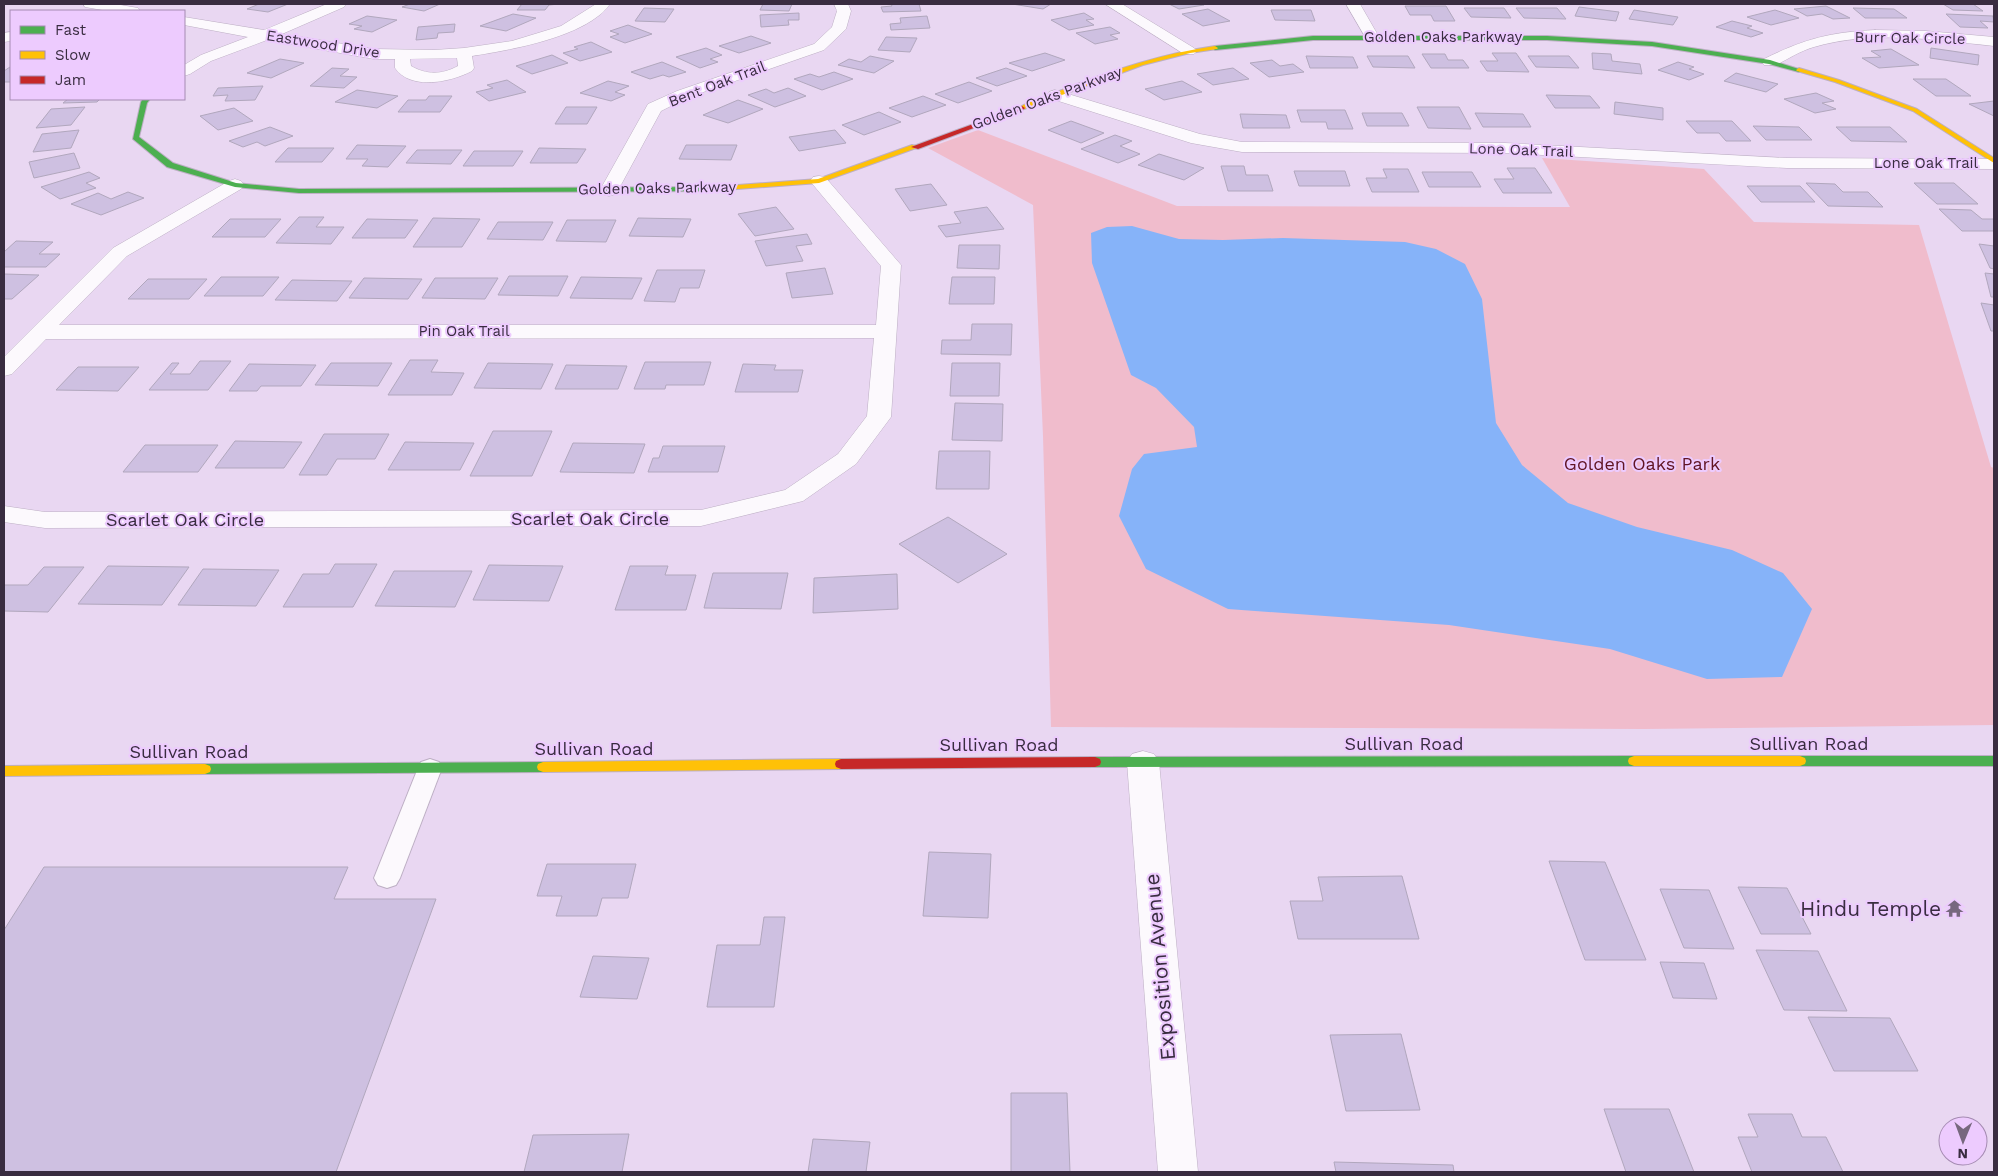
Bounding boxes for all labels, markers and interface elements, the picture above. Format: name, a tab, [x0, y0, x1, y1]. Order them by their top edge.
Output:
legend	[10, 10, 185, 100]
text: Fast	[55, 21, 87, 39]
street label: Eastwood Drive	[265, 26, 381, 62]
street label: Golden Oaks Parkway	[1364, 28, 1522, 46]
street label: Burr Oak Circle	[1854, 28, 1966, 48]
text: Slow	[55, 46, 91, 64]
street label: Bent Oak Trail	[666, 57, 769, 111]
street label: Golden Oaks Parkway	[969, 62, 1125, 134]
text: Jam	[55, 71, 86, 89]
street label: Lone Oak Trail	[1469, 139, 1574, 161]
street label: Lone Oak Trail	[1874, 154, 1979, 172]
street label: Golden Oaks Parkway	[578, 178, 737, 198]
street label: Pin Oak Trail	[418, 322, 510, 340]
park label: Golden Oaks Park	[1564, 453, 1720, 474]
street label: Scarlet Oak Circle	[511, 508, 669, 529]
street label: Scarlet Oak Circle	[106, 509, 264, 530]
street label: Sullivan Road	[1345, 733, 1463, 754]
street label: Sullivan Road	[1750, 733, 1868, 754]
street label: Sullivan Road	[940, 734, 1058, 755]
street label: Sullivan Road	[535, 738, 653, 759]
street label: Sullivan Road	[130, 741, 248, 762]
street label: Exposition Avenue	[1139, 873, 1180, 1062]
place label: Hindu Temple	[1800, 896, 1941, 921]
temple icon: Hindu Temple	[1945, 899, 1965, 919]
north arrow	[1938, 1116, 1988, 1166]
text: N	[1957, 1146, 1968, 1162]

